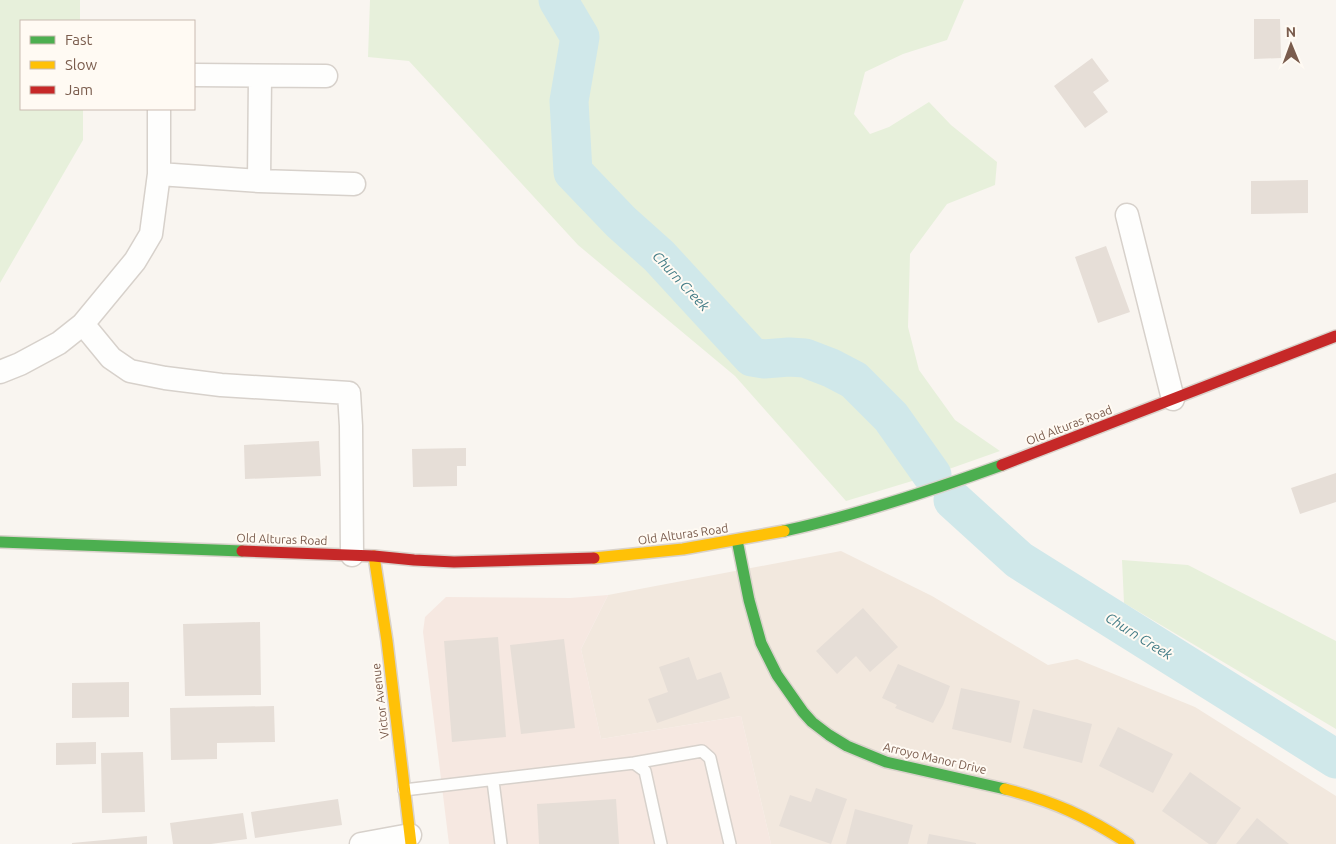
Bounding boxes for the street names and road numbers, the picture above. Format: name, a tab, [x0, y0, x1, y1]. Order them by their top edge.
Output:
street label: Old Alturas Road	[1024, 403, 1114, 447]
street label: Old Alturas Road	[637, 521, 729, 547]
street label: Old Alturas Road	[236, 531, 328, 547]
street label: Victor Avenue	[369, 663, 391, 739]
street label: Arroyo Manor Drive	[882, 740, 988, 776]

